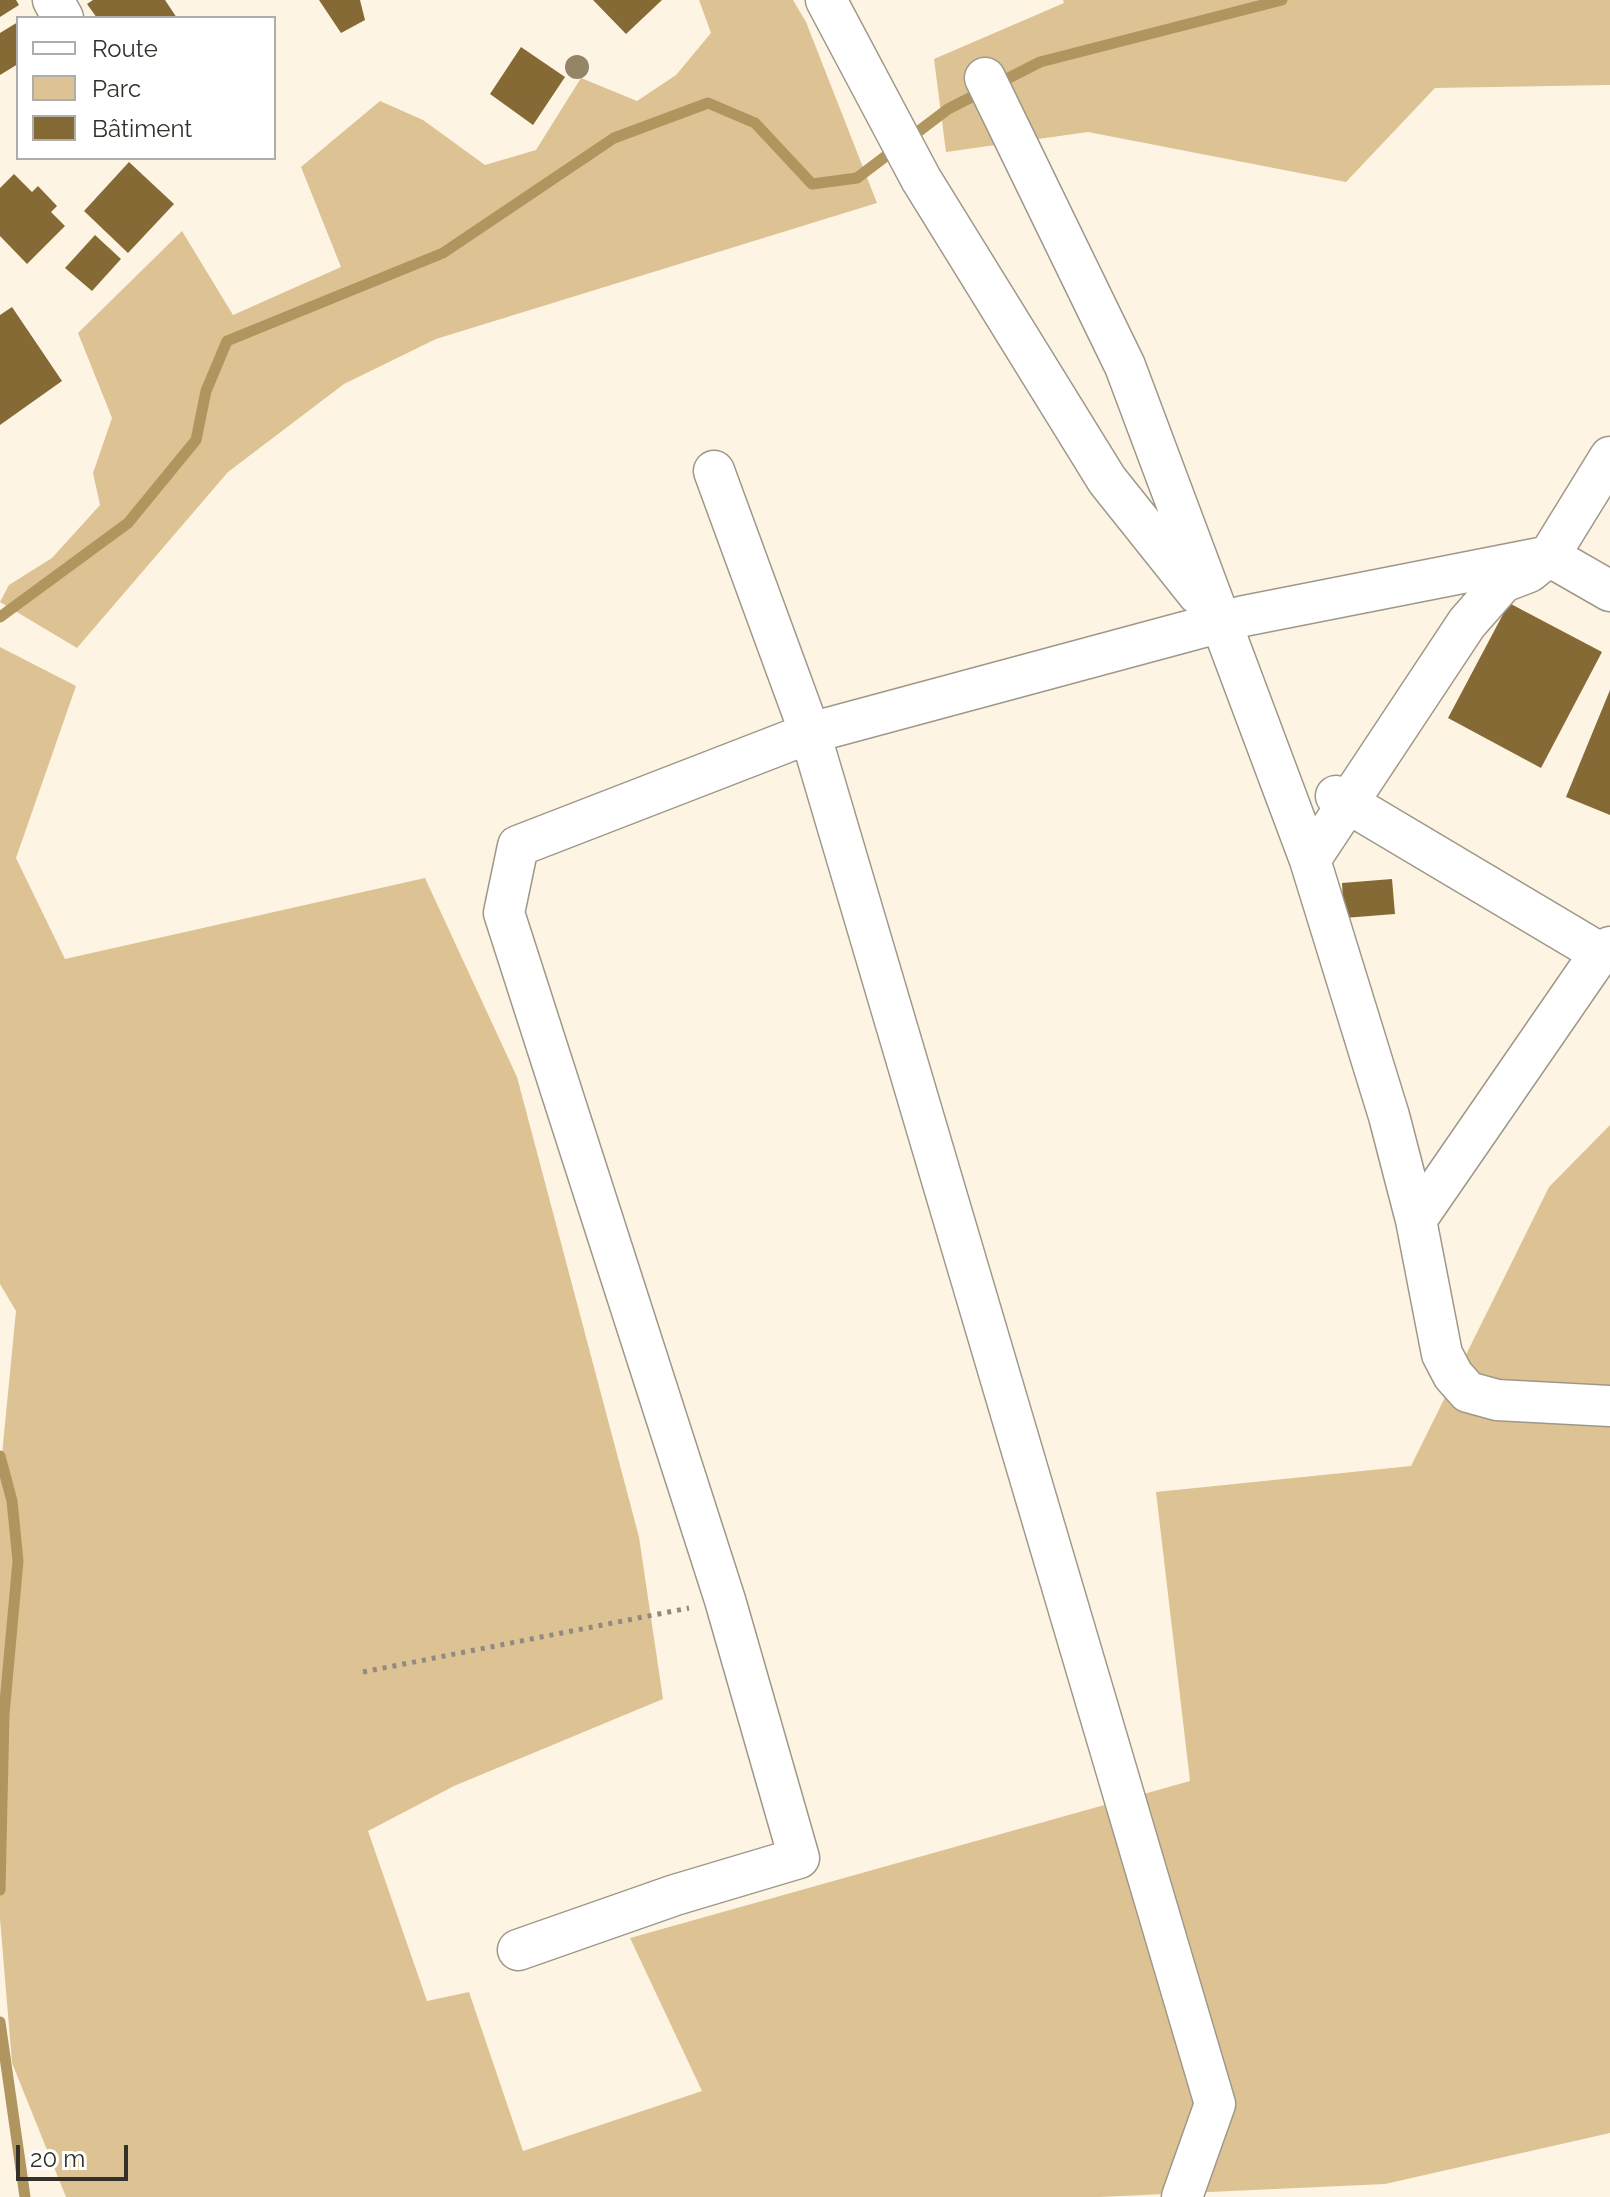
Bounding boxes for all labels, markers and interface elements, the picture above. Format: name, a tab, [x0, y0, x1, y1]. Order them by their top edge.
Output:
legend	[16, 16, 276, 160]
text: Route	[92, 34, 158, 63]
text: Parc	[92, 74, 141, 103]
text: Bâtiment	[92, 114, 192, 143]
scale bar	[20, 2129, 132, 2179]
text: 20 m	[30, 2144, 85, 2173]

